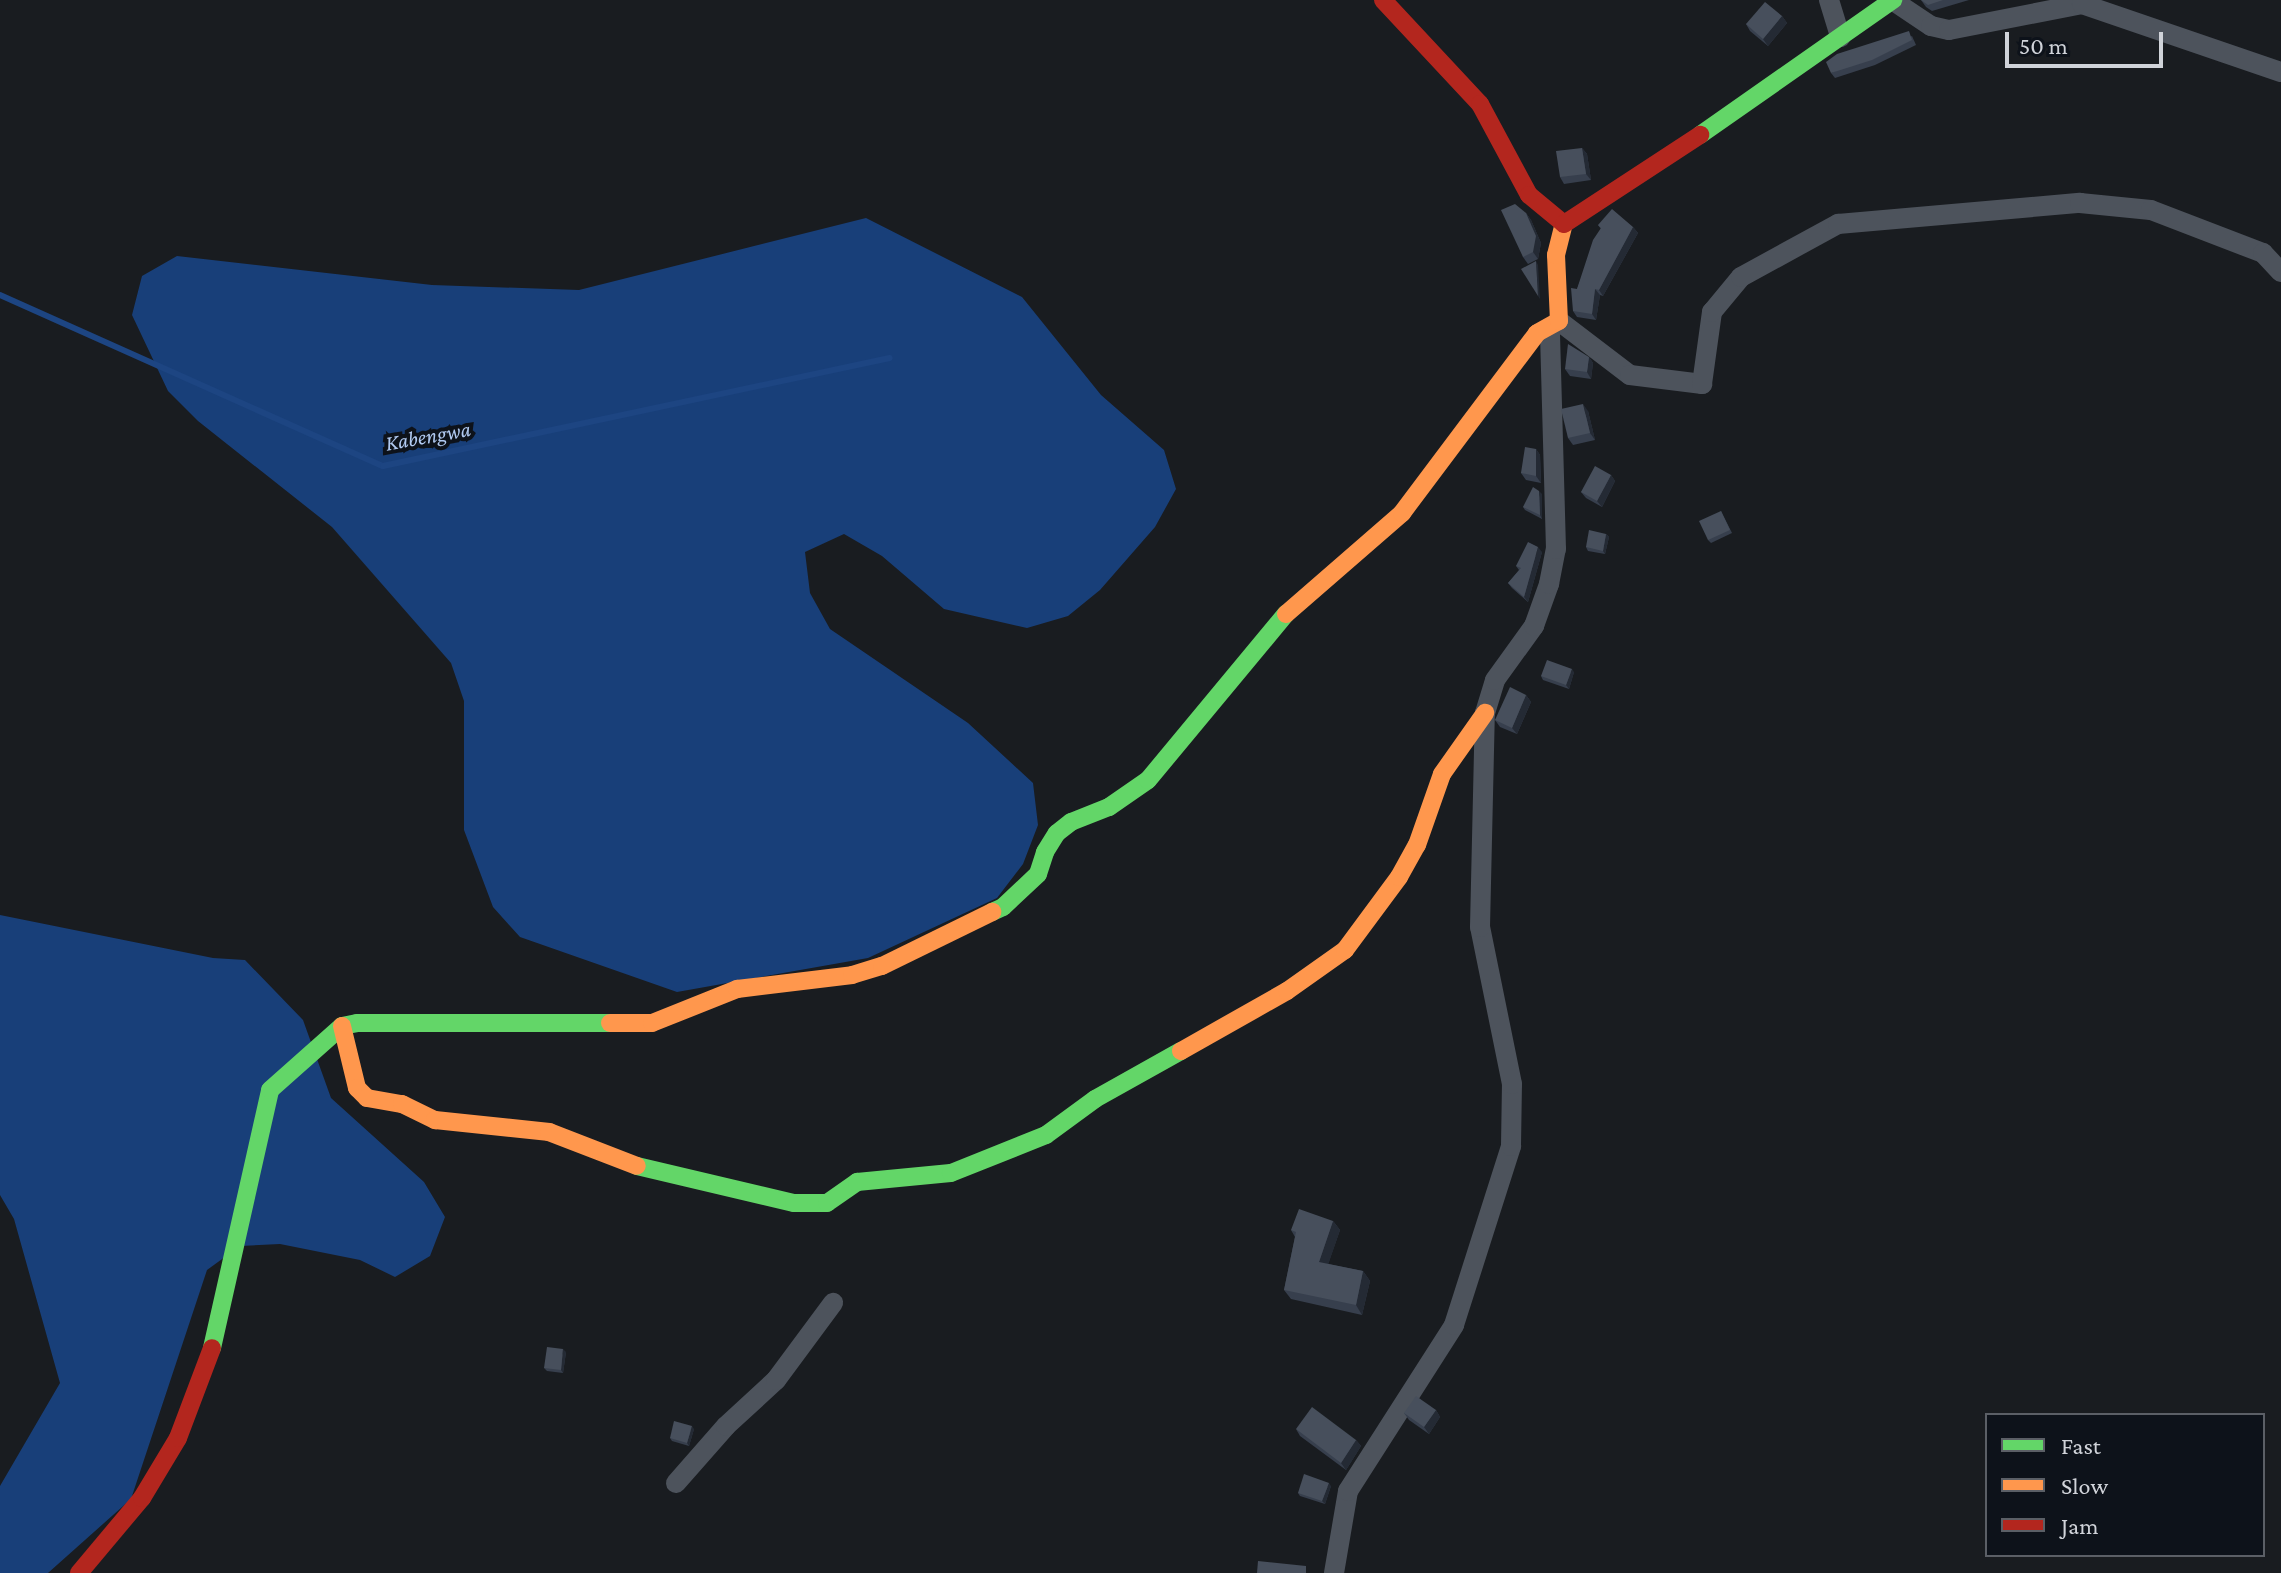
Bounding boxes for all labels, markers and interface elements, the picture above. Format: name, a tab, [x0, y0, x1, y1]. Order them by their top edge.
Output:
scale bar	[2009, 16, 2167, 66]
text: 50 m	[2019, 32, 2068, 59]
water label: Kabengwa	[383, 416, 473, 456]
legend	[1985, 1413, 2265, 1557]
text: Fast	[2061, 1432, 2101, 1459]
text: Slow	[2061, 1472, 2108, 1499]
text: Jam	[2061, 1512, 2099, 1539]

